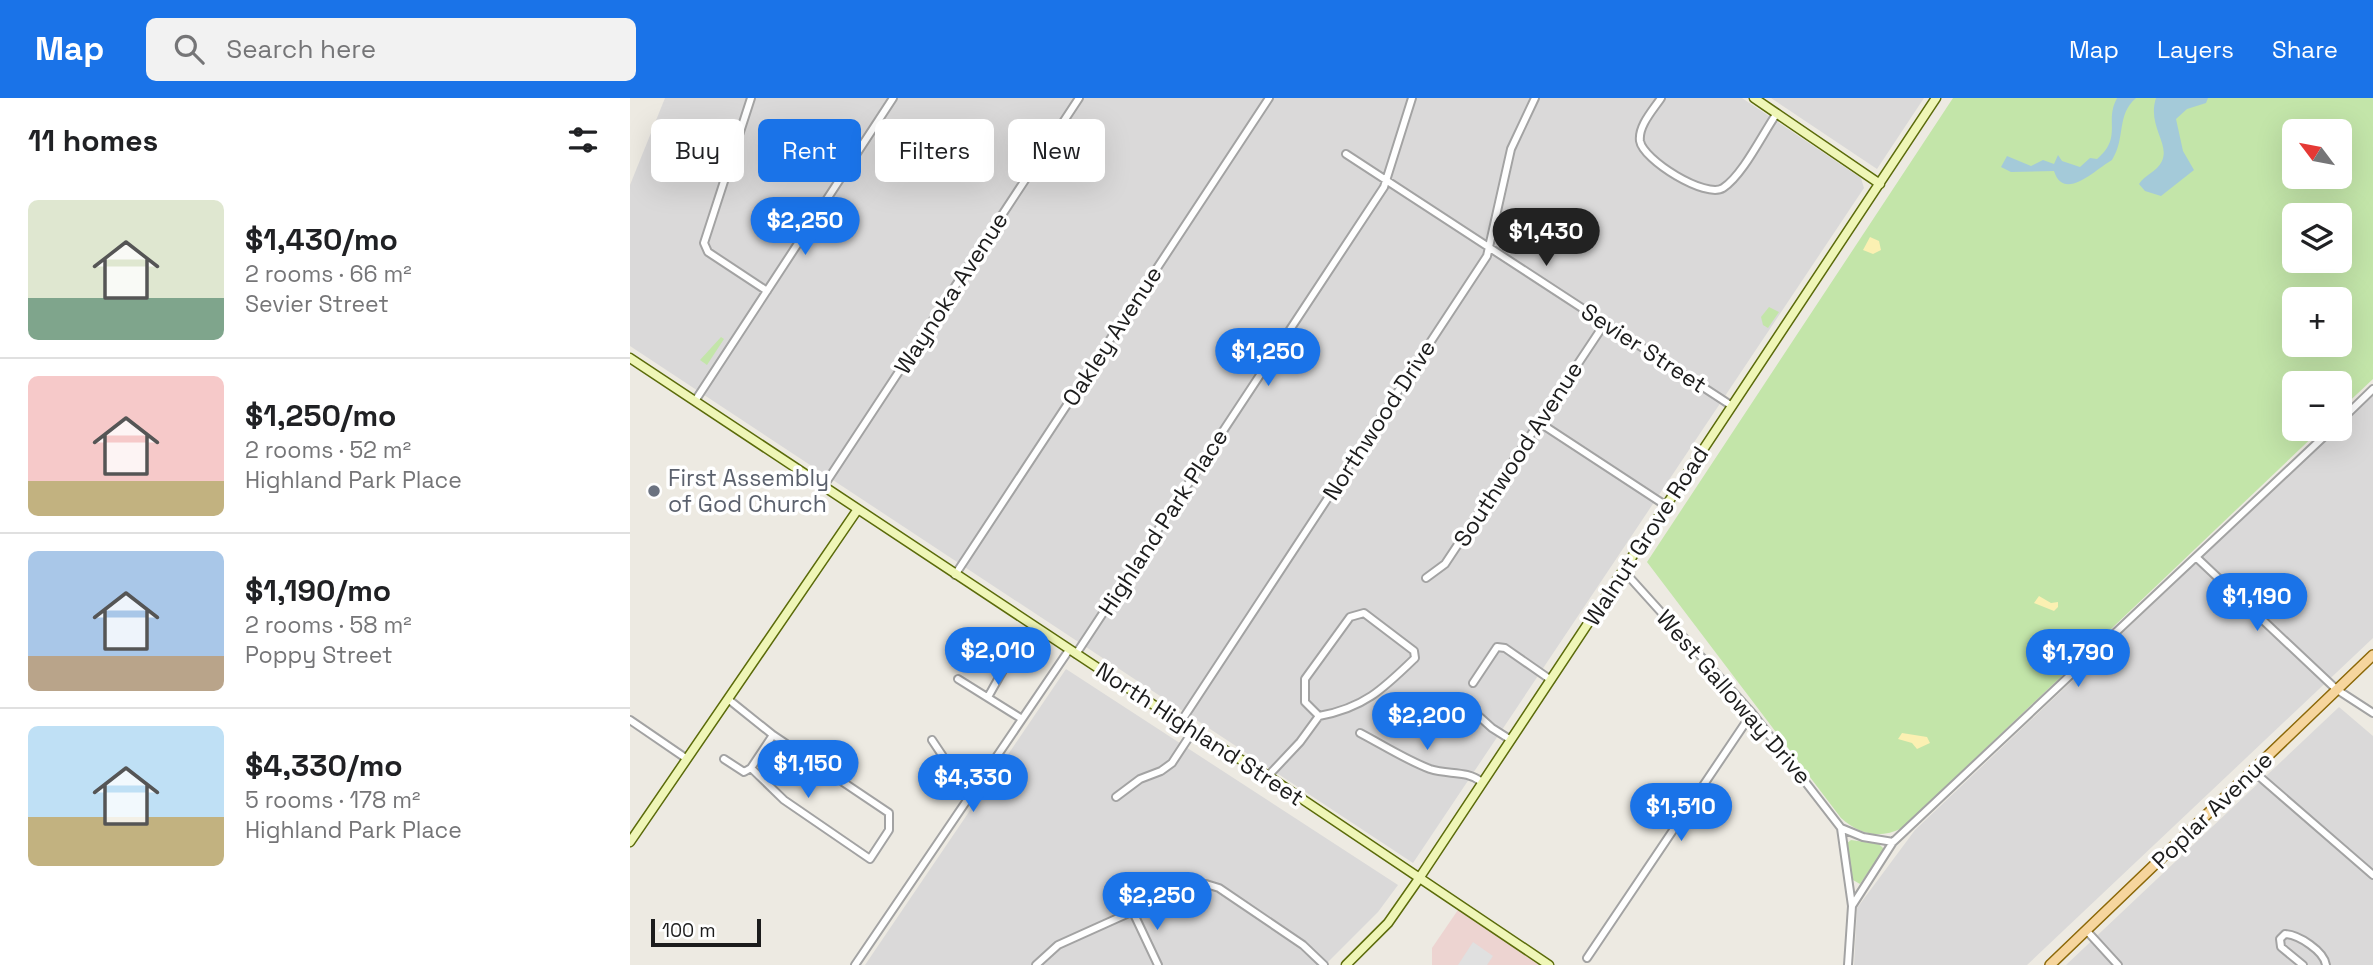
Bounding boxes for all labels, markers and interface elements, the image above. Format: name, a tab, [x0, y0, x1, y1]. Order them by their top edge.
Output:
search box	[146, 18, 636, 81]
text: Map	[35, 28, 104, 70]
icon: search	[170, 30, 208, 68]
text: Search here	[226, 32, 376, 66]
text: Map	[2069, 34, 2119, 65]
text: Layers	[2157, 34, 2234, 65]
text: Share	[2272, 34, 2338, 65]
chip: Buy	[651, 119, 744, 182]
chip: Rent	[758, 119, 861, 182]
chip: Filters	[875, 119, 994, 182]
chip: New	[1008, 119, 1105, 182]
north arrow	[2282, 119, 2352, 189]
map controls	[2282, 119, 2352, 441]
text: 11 homes	[28, 121, 158, 160]
icon: filters	[564, 121, 602, 159]
pin: $2,250	[748, 198, 862, 257]
button: layers	[2282, 203, 2352, 273]
text: $2,250	[767, 205, 843, 235]
street label: Waynoka Avenue	[887, 206, 1015, 380]
pin: $1,430	[1489, 208, 1603, 268]
text: $1,430	[1509, 216, 1583, 246]
text: $1,430/mo	[245, 220, 398, 259]
icon: home	[84, 228, 168, 312]
text: 2 rooms · 66 m²	[245, 259, 412, 289]
street label: Oakley Avenue	[1056, 260, 1168, 412]
button: +	[2282, 287, 2352, 357]
text: Sevier Street	[245, 289, 389, 319]
street label: Sevier Street	[1576, 296, 1712, 400]
pin: $1,250	[1211, 328, 1325, 388]
street label: Northwood Drive	[1316, 334, 1442, 506]
text: $1,250	[1231, 336, 1305, 366]
street label: Southwood Avenue	[1447, 356, 1589, 552]
button: −	[2282, 371, 2352, 441]
text: $1,250/mo	[245, 396, 396, 435]
icon: home	[84, 404, 168, 488]
street label: Highland Park Place	[1091, 423, 1235, 621]
text: 2 rooms · 52 m²	[245, 435, 411, 465]
street label: Walnut Grove Road	[1577, 440, 1715, 632]
place label: First Assembly of God Church	[668, 463, 829, 519]
text: Highland Park Place	[245, 465, 462, 495]
marker: First Assembly of God Church	[646, 483, 662, 499]
text: $1,190/mo	[245, 571, 391, 610]
pin: $1,190	[2200, 574, 2314, 633]
icon: home	[84, 579, 168, 663]
text: $1,190	[2222, 581, 2292, 611]
street label: West Galloway Drive	[1650, 604, 1818, 790]
text: 2 rooms · 58 m²	[245, 610, 412, 640]
pin: $2,010	[941, 628, 1055, 687]
pin: $1,790	[2021, 630, 2135, 689]
text: $2,010	[961, 635, 1035, 665]
text: $1,790	[2042, 637, 2114, 667]
text: Poppy Street	[245, 640, 393, 670]
street label: North Highland Street	[1090, 655, 1310, 813]
pin: $2,200	[1370, 692, 1484, 752]
text: $2,200	[1388, 700, 1466, 730]
pin: $1,150	[751, 740, 865, 800]
street label: Poplar Avenue	[2145, 745, 2279, 875]
text: $4,330/mo	[245, 746, 403, 785]
text: $1,150	[774, 748, 843, 778]
icon: home	[84, 754, 168, 838]
pin: $4,330	[916, 754, 1030, 814]
text: $4,330	[934, 762, 1012, 792]
pin: $1,510	[1624, 784, 1738, 843]
text: 5 rooms · 178 m²	[245, 785, 420, 815]
text: $1,510	[1646, 791, 1716, 821]
text: Highland Park Place	[245, 815, 462, 845]
pin: $2,250	[1100, 872, 1214, 932]
text: $2,250	[1119, 880, 1195, 910]
scale bar	[651, 916, 761, 948]
text: 100 m	[662, 918, 716, 943]

